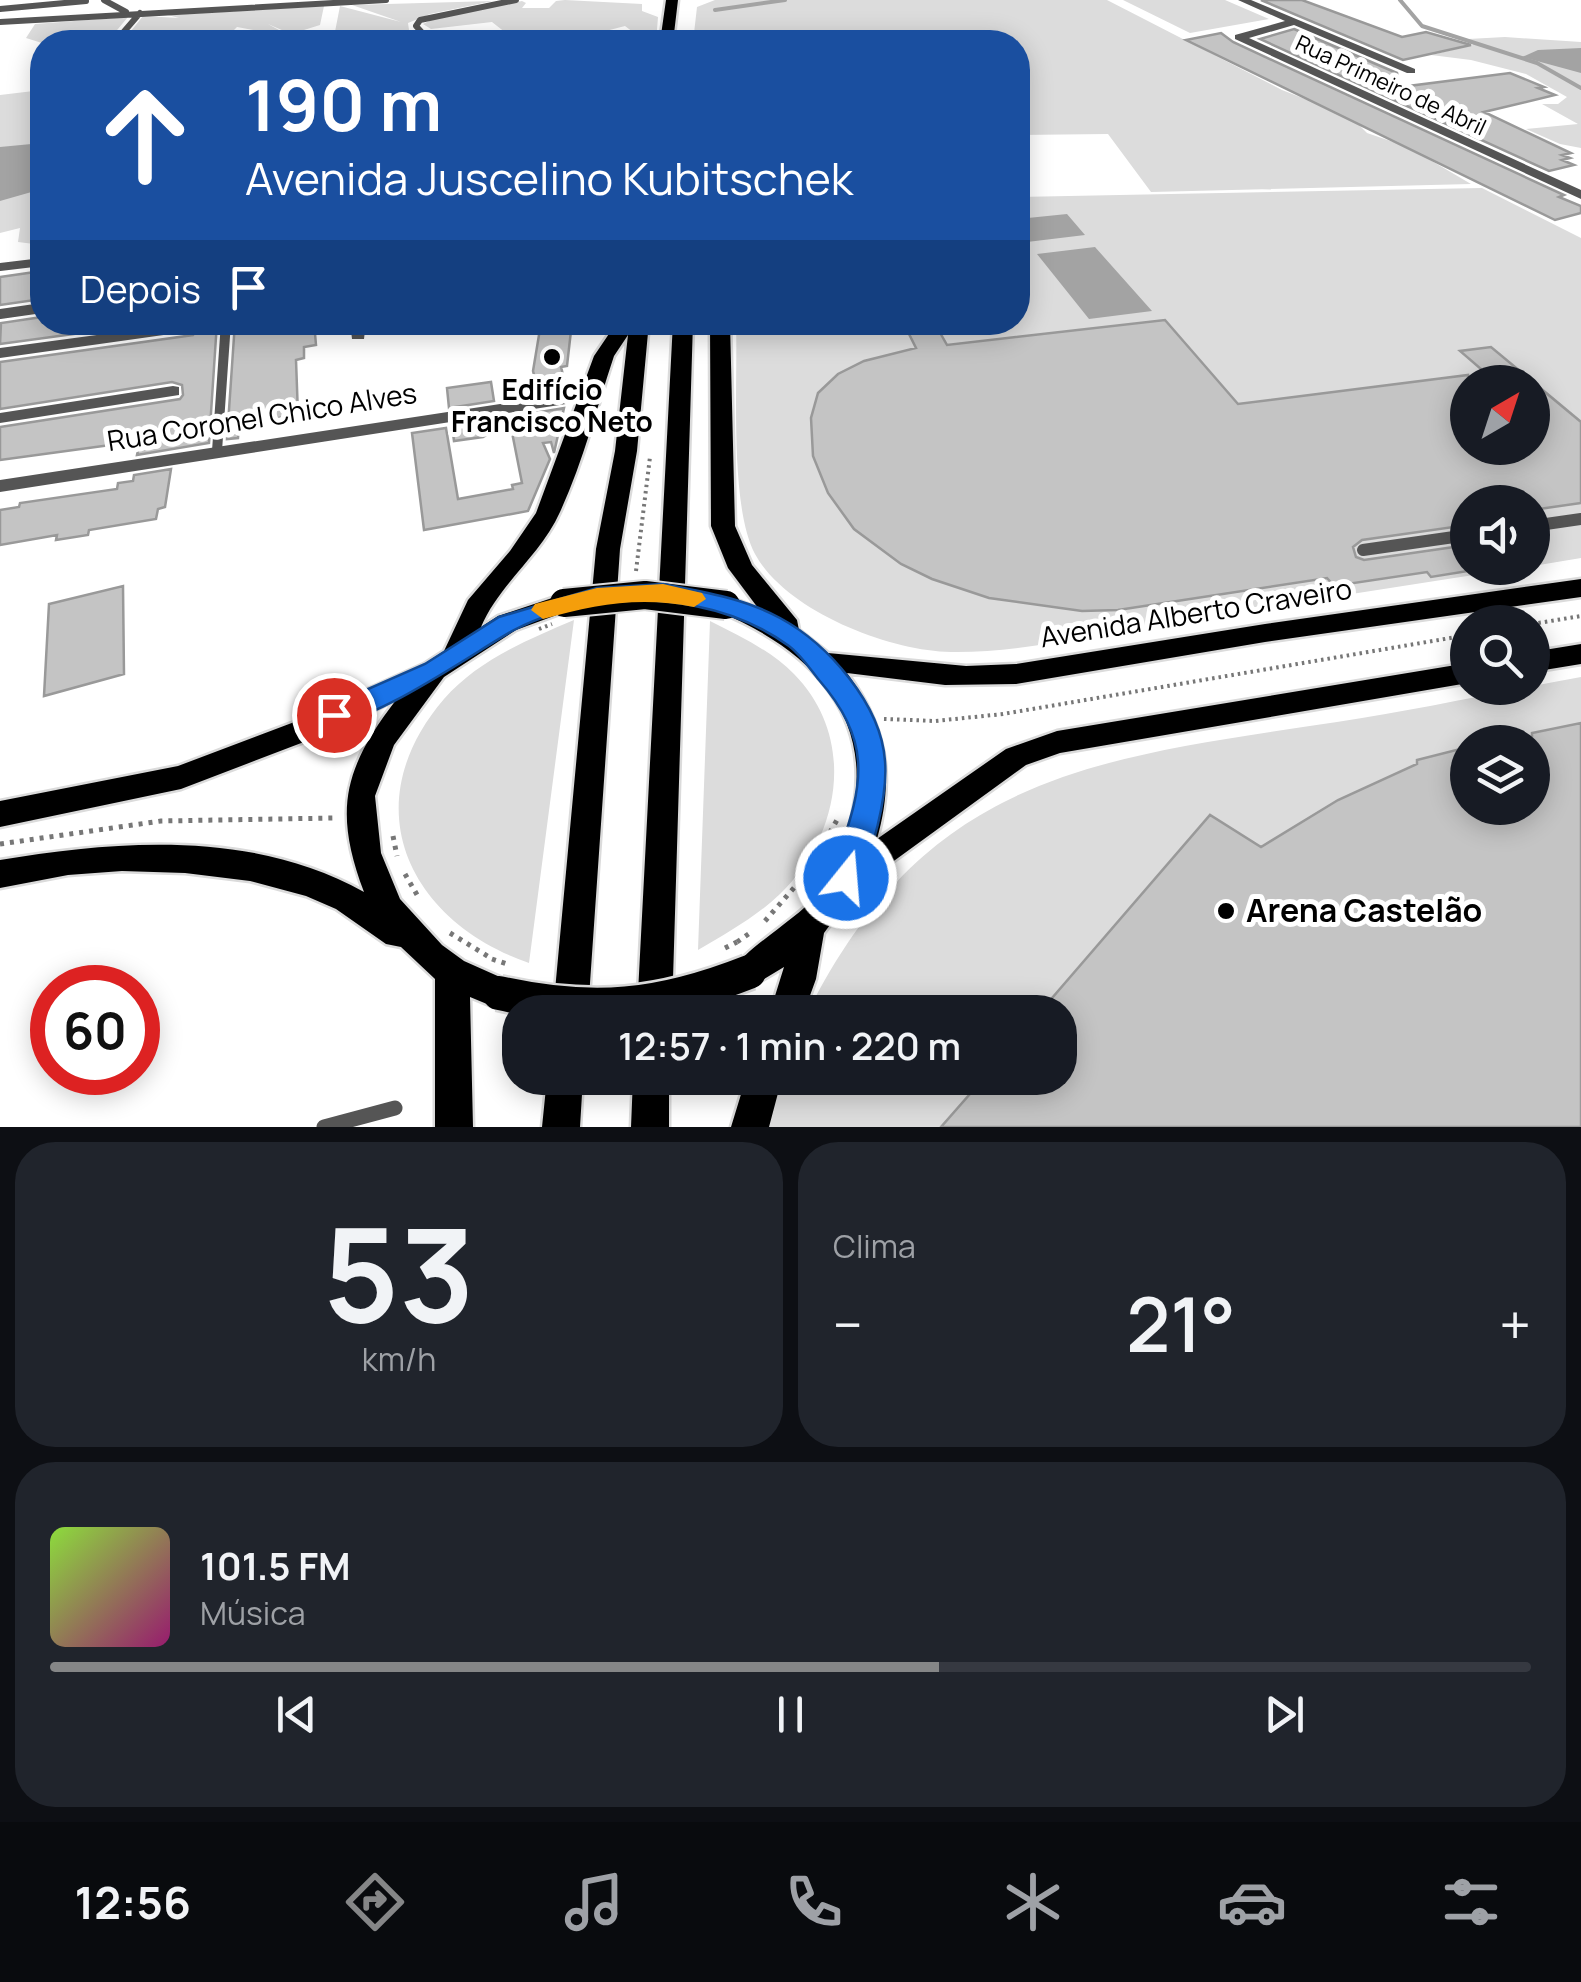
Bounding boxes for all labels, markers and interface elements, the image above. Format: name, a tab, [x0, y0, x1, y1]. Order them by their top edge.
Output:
street label: Rua Primeiro de Abril	[1291, 28, 1491, 142]
text: 190 m	[245, 56, 442, 152]
icon: ahead	[80, 70, 210, 200]
text: Avenida Juscelino Kubitschek	[245, 147, 853, 209]
icon: arrive	[221, 260, 276, 315]
text: Depois	[80, 262, 201, 314]
marker: Edifício Francisco Neto	[541, 346, 563, 368]
north arrow	[1450, 365, 1550, 465]
map controls	[1450, 365, 1550, 825]
place label: Edifício Francisco Neto	[451, 370, 653, 440]
street label: Rua Coronel Chico Alves	[104, 373, 419, 459]
button: sound	[1450, 485, 1550, 585]
street label: Avenida Alberto Craveiro	[1037, 569, 1354, 655]
button: search	[1450, 605, 1550, 705]
pin	[292, 673, 377, 758]
icon: arrive	[307, 688, 362, 743]
button: layers	[1450, 725, 1550, 825]
position arrow	[794, 826, 898, 930]
place label: Arena Castelão	[1246, 888, 1482, 932]
marker: Arena Castelão	[1215, 900, 1237, 922]
speed limit sign: 60	[30, 965, 160, 1095]
text: 12:57 · 1 min · 220 m	[618, 1019, 961, 1071]
text: 53	[323, 1183, 475, 1361]
text: Clima	[833, 1224, 916, 1268]
text: 21°	[1126, 1272, 1236, 1375]
text: −	[833, 1286, 863, 1362]
text: +	[1499, 1286, 1531, 1362]
text: km/h	[362, 1337, 436, 1381]
text: 101.5 FM	[200, 1539, 351, 1591]
text: Música	[200, 1591, 306, 1635]
icon: previous	[269, 1687, 324, 1742]
icon: pause	[763, 1687, 818, 1742]
icon: next	[1257, 1687, 1312, 1742]
icon: directions	[340, 1867, 410, 1937]
icon: music	[559, 1867, 629, 1937]
icon: phone	[779, 1867, 849, 1937]
icon: climate	[998, 1867, 1068, 1937]
icon: car	[1217, 1867, 1287, 1937]
icon: filters	[1436, 1867, 1506, 1937]
text: 12:56	[75, 1871, 191, 1933]

